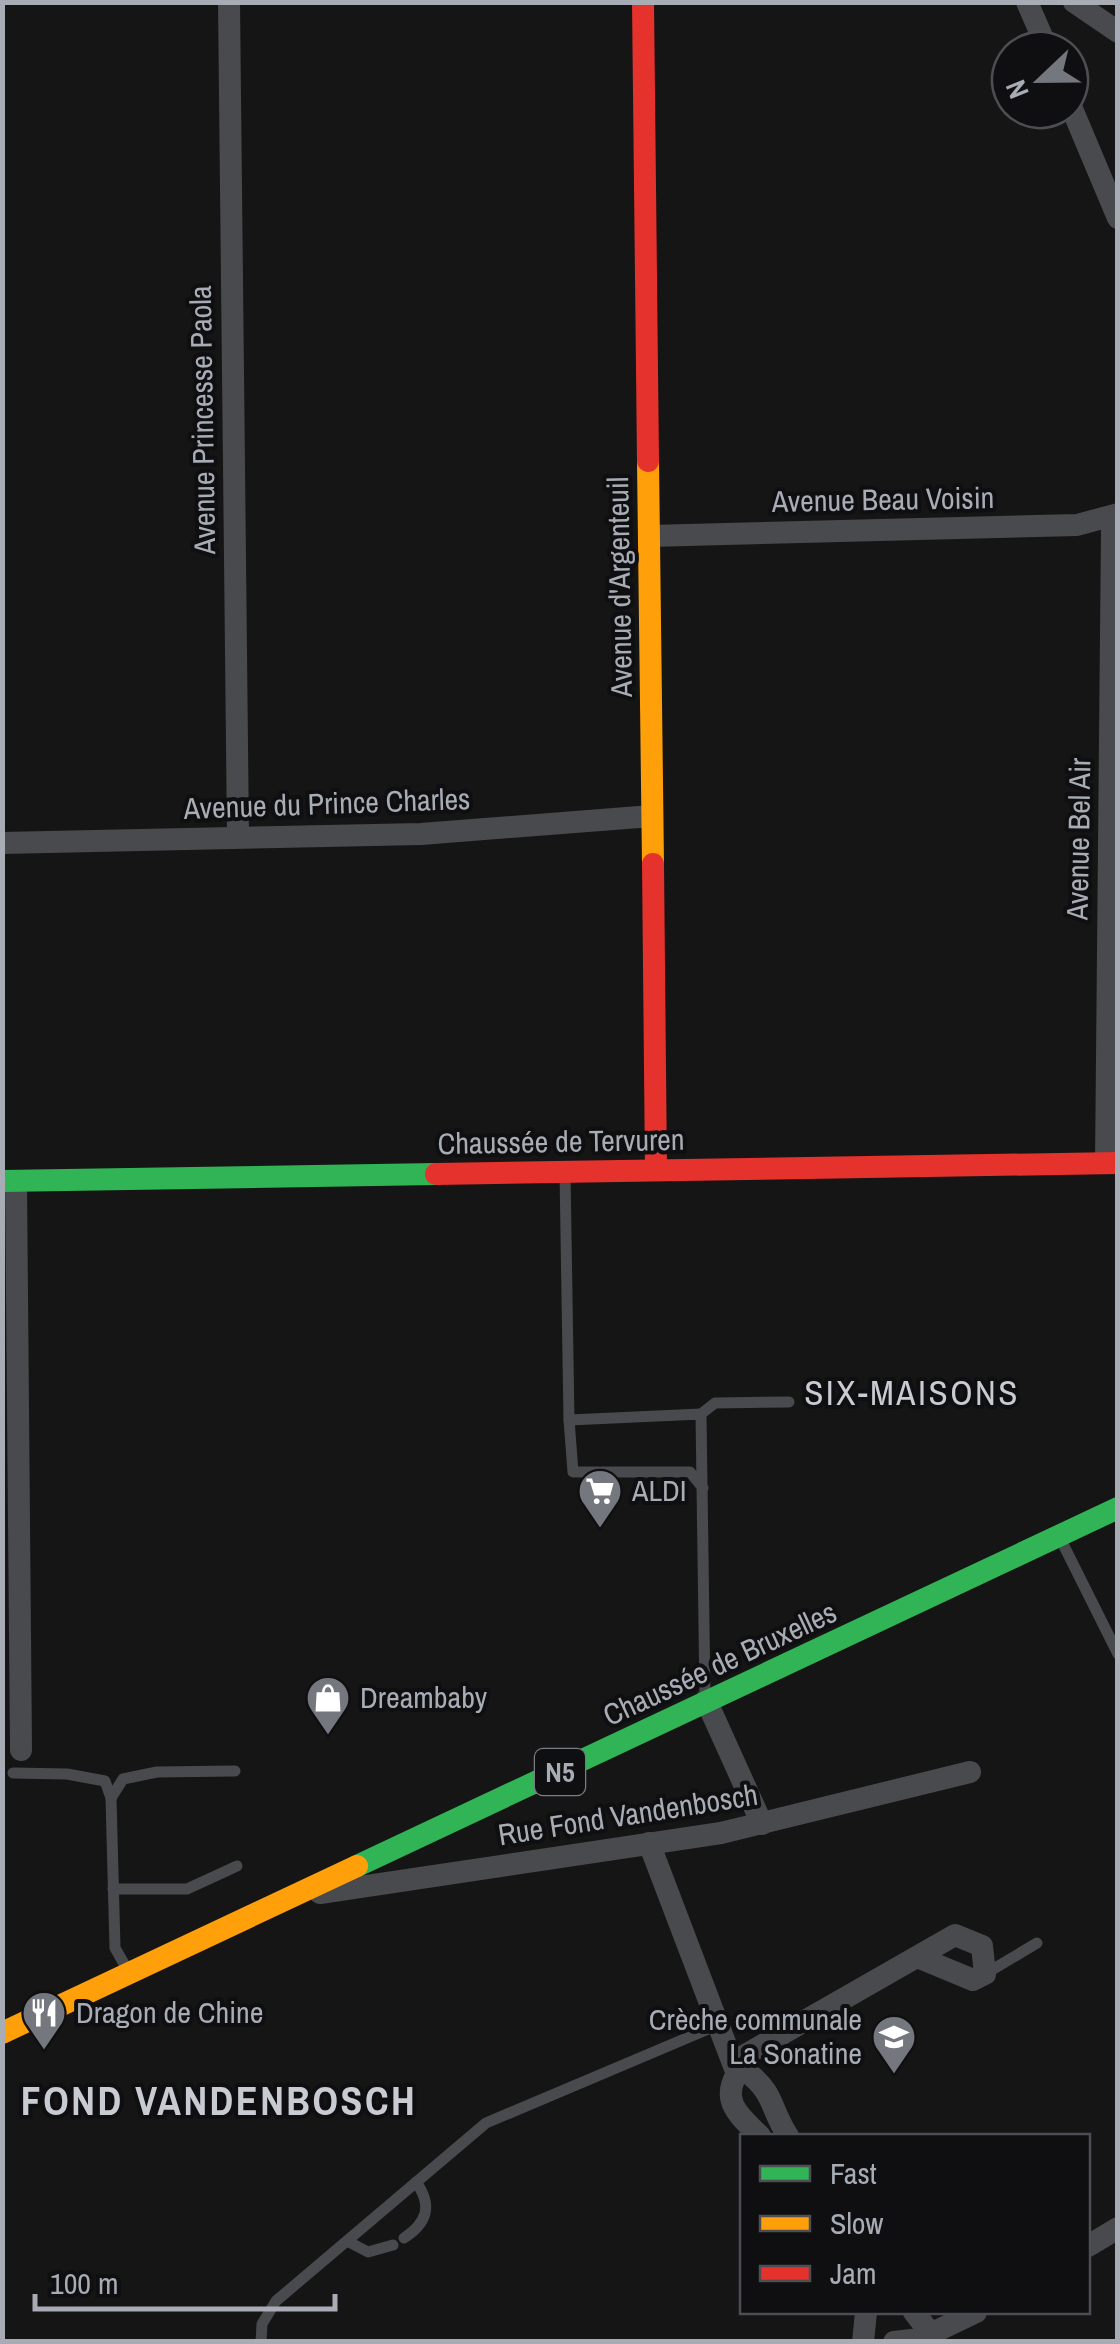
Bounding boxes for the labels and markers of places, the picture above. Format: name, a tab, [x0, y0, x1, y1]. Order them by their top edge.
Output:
supermarket icon: ALDI	[577, 1468, 623, 1529]
place label: ALDI	[631, 1470, 687, 1510]
shop icon: Dreambaby	[305, 1675, 351, 1736]
place label: Dreambaby	[360, 1677, 488, 1717]
restaurant icon: Dragon de Chine	[21, 1990, 67, 2051]
place label: Dragon de Chine	[76, 1992, 263, 2032]
place label: Crèche communale La Sonatine	[649, 1999, 862, 2073]
school or university icon: Crèche communale La Sonatine	[871, 2014, 917, 2075]

